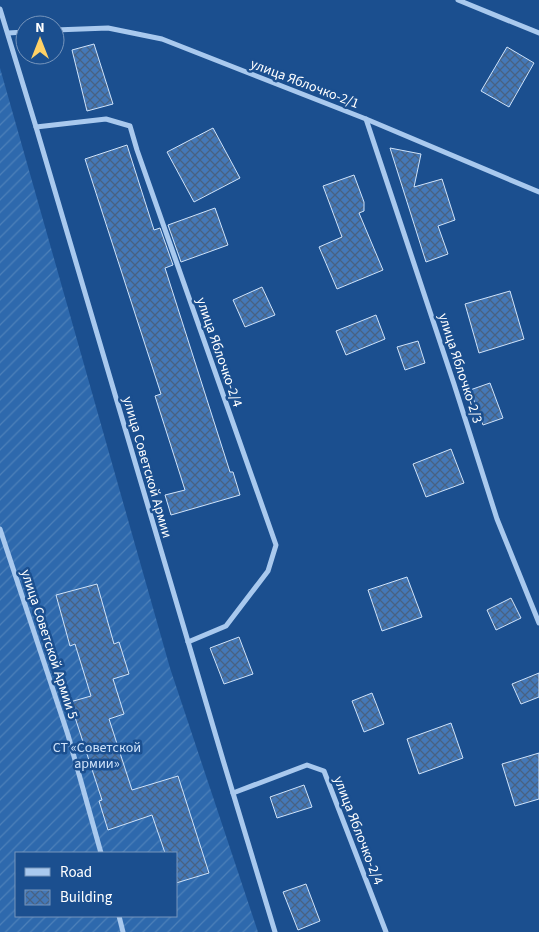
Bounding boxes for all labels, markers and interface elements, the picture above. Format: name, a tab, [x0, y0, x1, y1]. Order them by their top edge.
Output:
north arrow	[15, 15, 65, 65]
text: N	[35, 18, 45, 38]
street label: улица Яблочко-2/1	[247, 54, 362, 114]
street label: улица Яблочко-2/4	[191, 295, 247, 410]
street label: улица Яблочко-2/3	[433, 311, 487, 426]
street label: улица Советской Армии	[117, 394, 177, 541]
street label: улица Советской Армии 5	[15, 567, 83, 722]
park label: СТ «Советской армии»	[53, 738, 141, 774]
street label: улица Яблочко-2/4	[328, 773, 388, 888]
legend	[15, 852, 178, 917]
text: Road	[60, 862, 92, 883]
text: Building	[60, 887, 113, 908]

